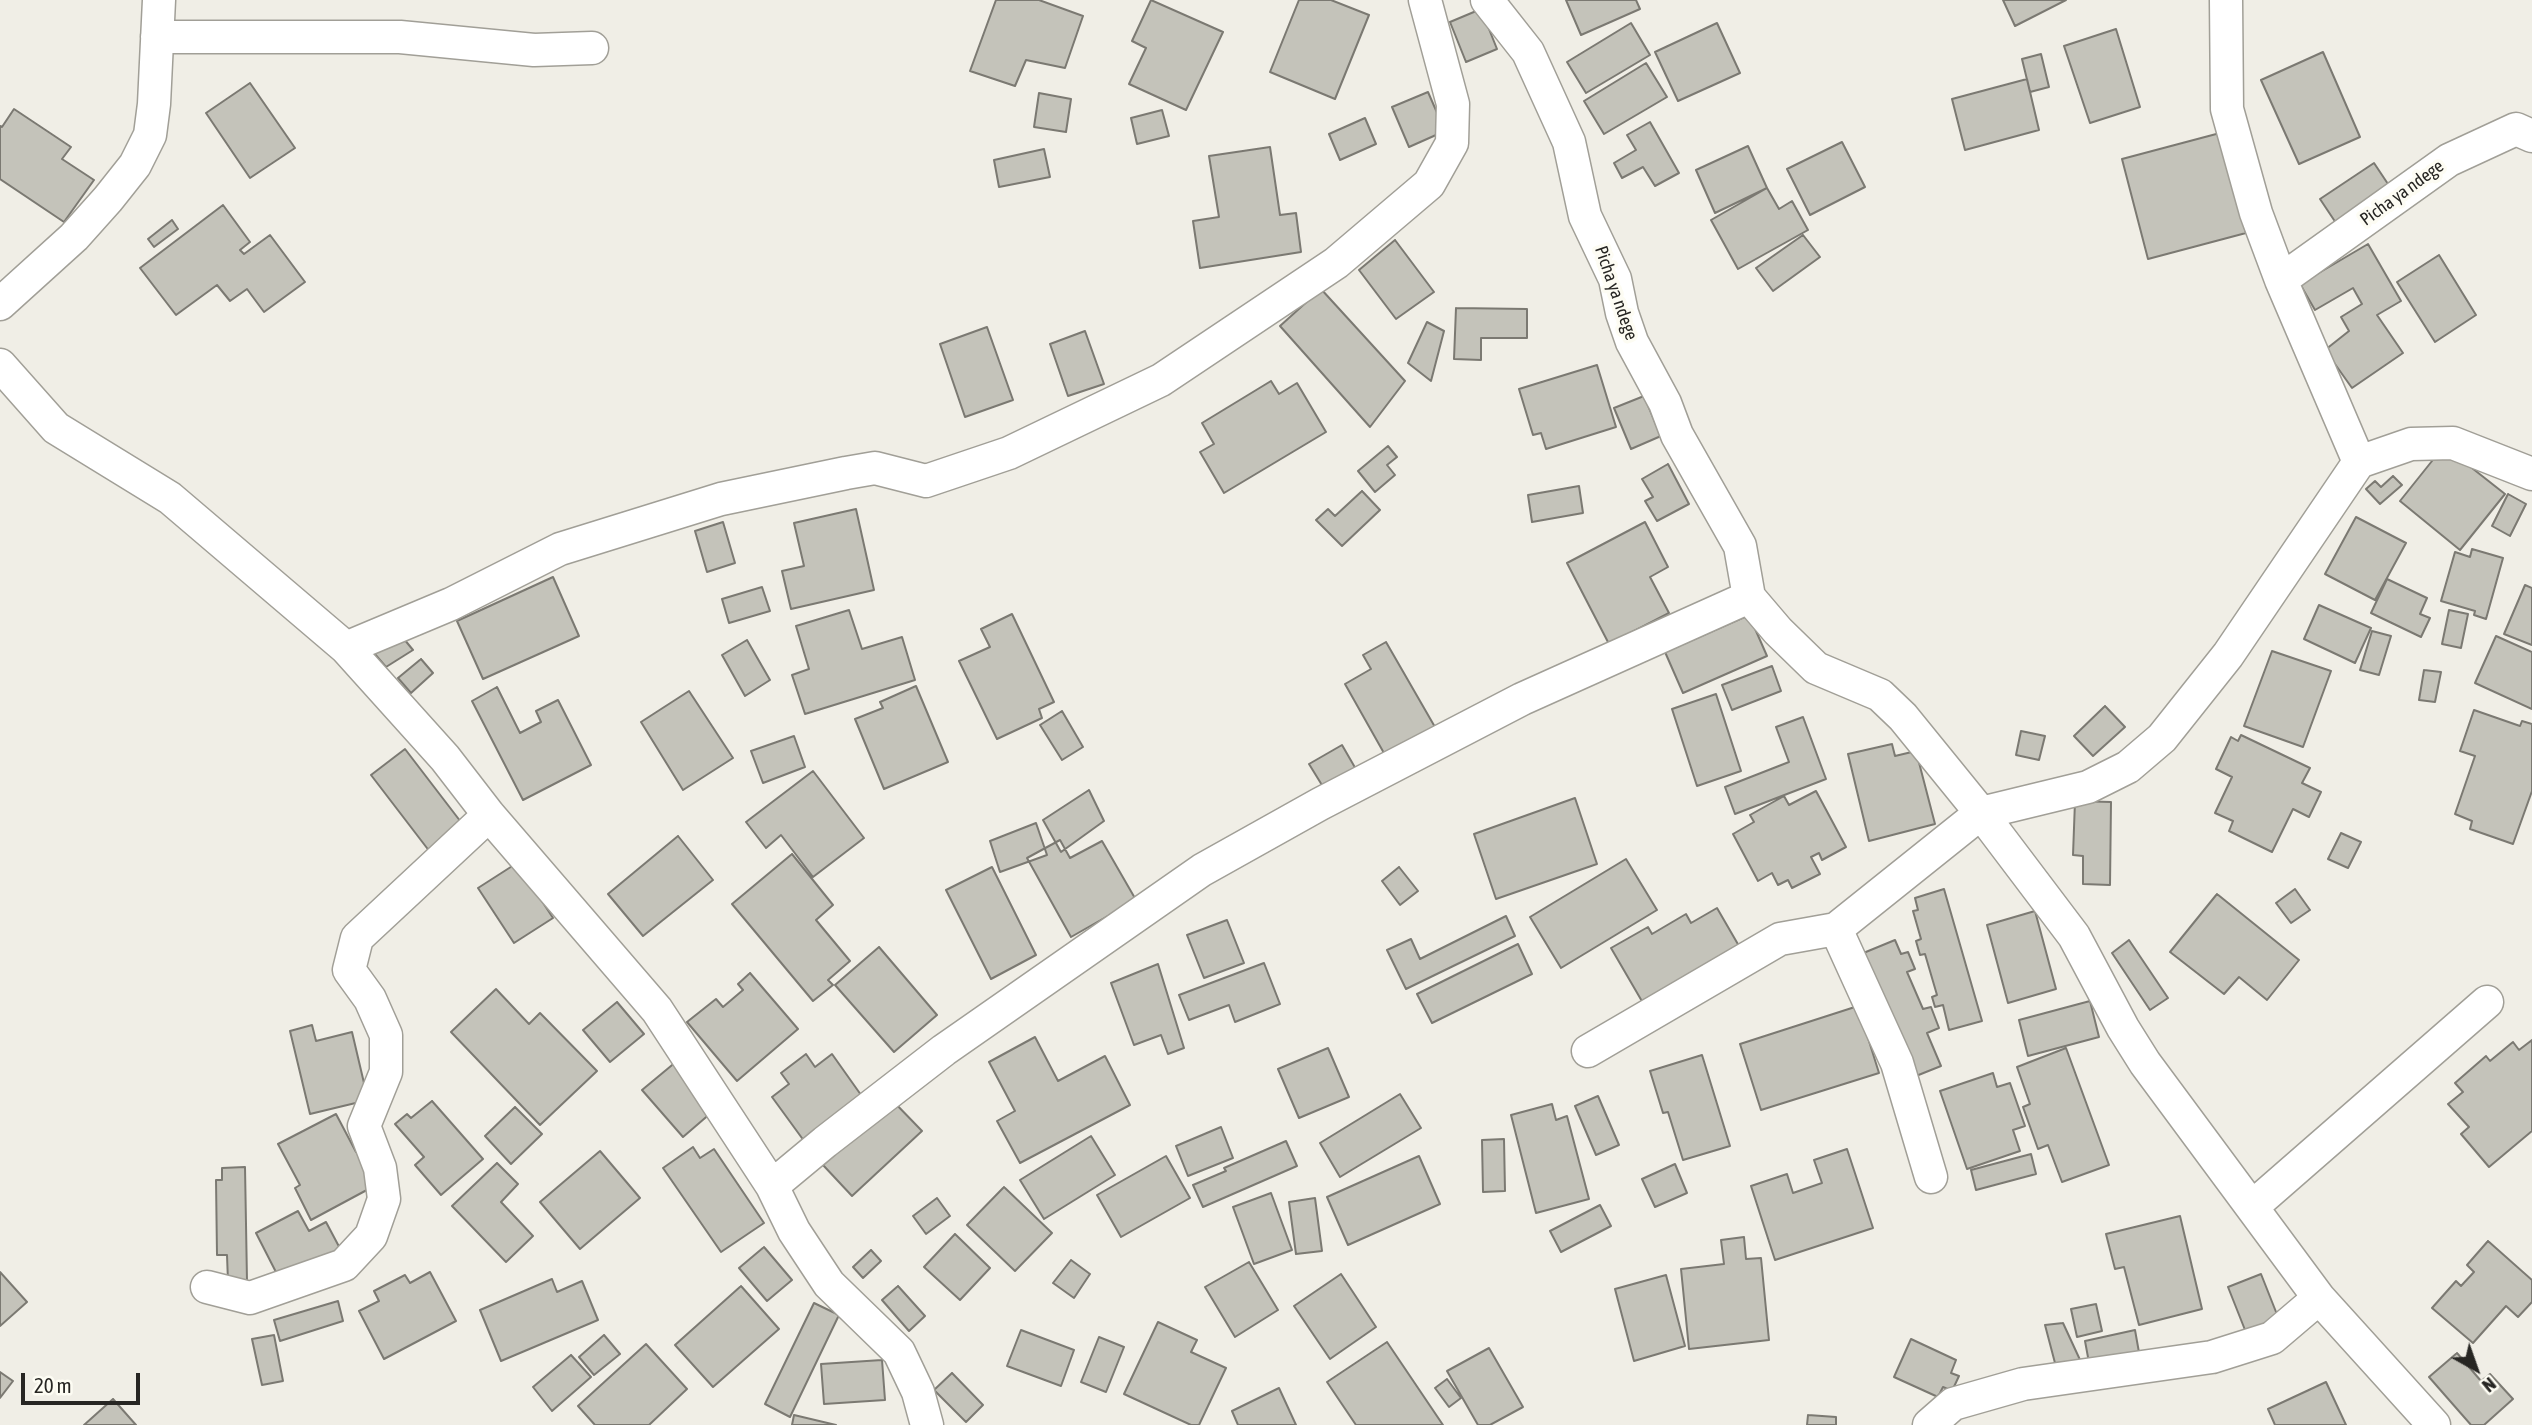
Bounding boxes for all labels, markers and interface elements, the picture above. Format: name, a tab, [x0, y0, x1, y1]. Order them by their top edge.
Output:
street label: Picha ya ndege	[2356, 155, 2448, 231]
street label: Picha ya ndege	[1590, 243, 1642, 343]
north arrow	[2441, 1334, 2511, 1404]
scale bar	[24, 1358, 144, 1402]
text: 20 m	[34, 1373, 72, 1397]
text: N	[2478, 1373, 2501, 1397]

